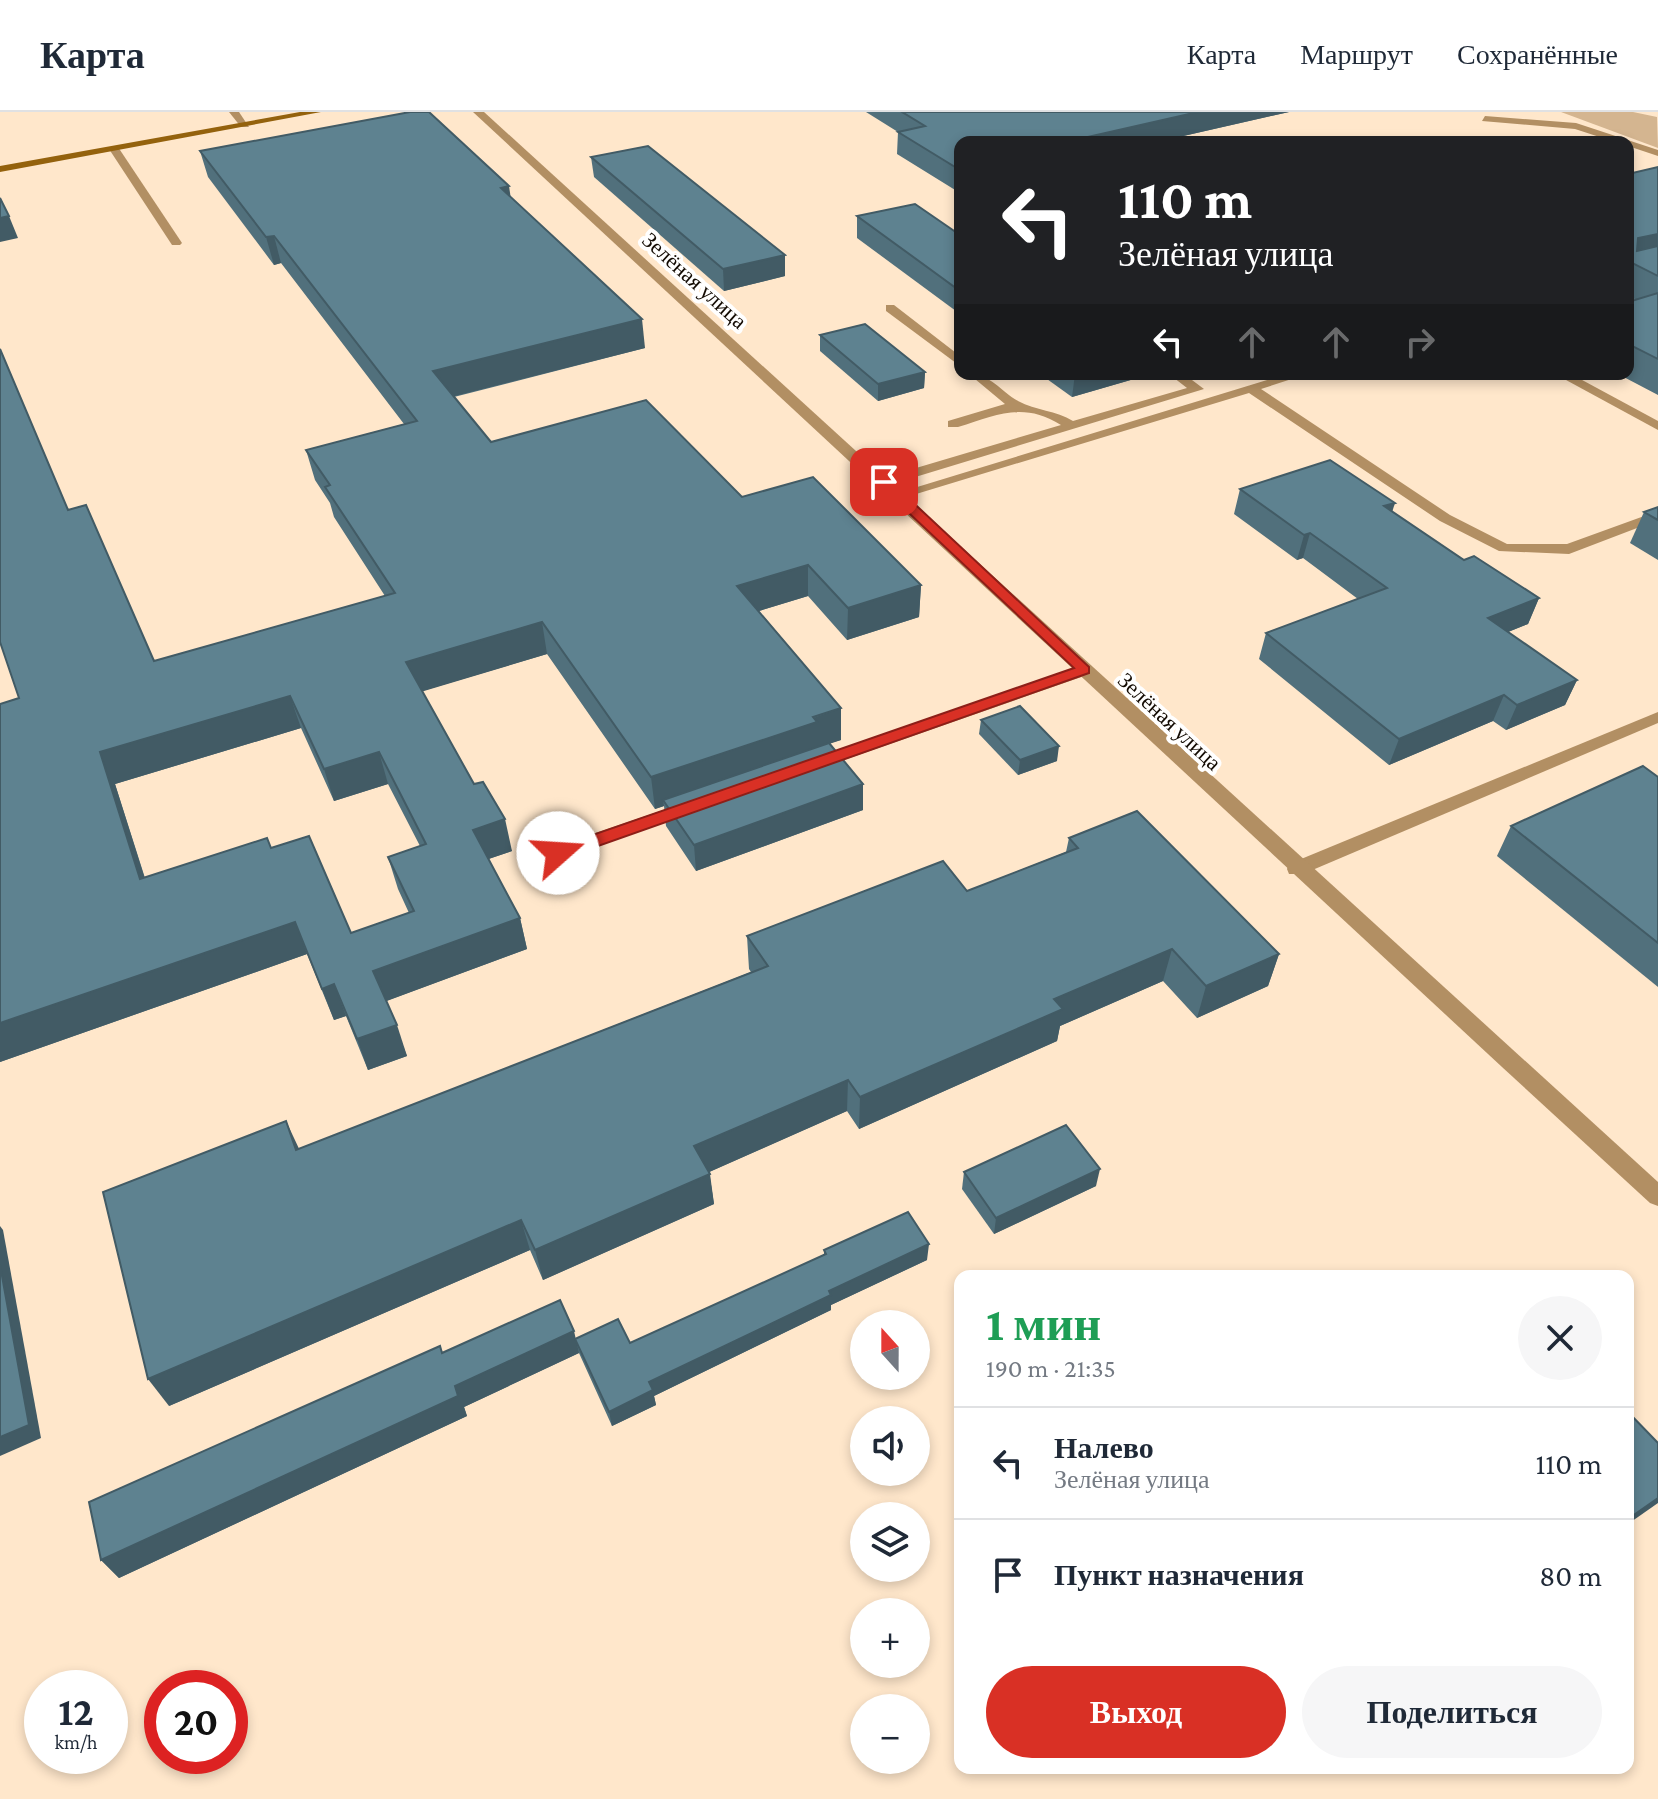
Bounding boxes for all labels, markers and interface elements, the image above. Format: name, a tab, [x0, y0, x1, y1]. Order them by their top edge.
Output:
text: Карта	[40, 34, 145, 76]
text: Карта	[1187, 39, 1256, 70]
text: Маршрут	[1300, 39, 1413, 70]
text: Сохранённые	[1457, 39, 1618, 70]
icon: left	[986, 168, 1090, 272]
text: 110 m	[1118, 168, 1252, 230]
street label: Зелёная улица	[637, 227, 752, 334]
text: Зелёная улица	[1118, 234, 1333, 274]
icon: left	[1146, 320, 1190, 364]
icon: ahead	[1230, 320, 1274, 364]
icon: ahead	[1314, 320, 1358, 364]
icon: right	[1398, 320, 1442, 364]
pin	[850, 448, 918, 516]
icon: arrive	[862, 460, 906, 504]
street label: Зелёная улица	[1113, 667, 1226, 776]
position arrow	[516, 811, 600, 895]
button: close	[1518, 1296, 1602, 1380]
text: 1 мин	[986, 1297, 1101, 1350]
north arrow	[850, 1310, 930, 1390]
map controls	[850, 1310, 930, 1774]
text: 190 m · 21:35	[986, 1354, 1116, 1383]
button: sound	[850, 1406, 930, 1486]
text: Налево	[1054, 1431, 1154, 1464]
icon: left	[986, 1441, 1030, 1485]
text: 110 m	[1535, 1447, 1602, 1480]
text: Зелёная улица	[1054, 1465, 1210, 1494]
button: layers	[850, 1502, 930, 1582]
icon: arrive	[986, 1553, 1030, 1597]
text: Пункт назначения	[1054, 1558, 1304, 1591]
text: 80 m	[1539, 1559, 1602, 1592]
button: +	[850, 1598, 930, 1678]
button: Выход	[986, 1666, 1286, 1758]
button: Поделиться	[1302, 1666, 1602, 1758]
speed limit sign: 20	[144, 1670, 248, 1774]
text: 12	[58, 1689, 94, 1734]
button: −	[850, 1694, 930, 1774]
text: km/h	[54, 1731, 98, 1753]

